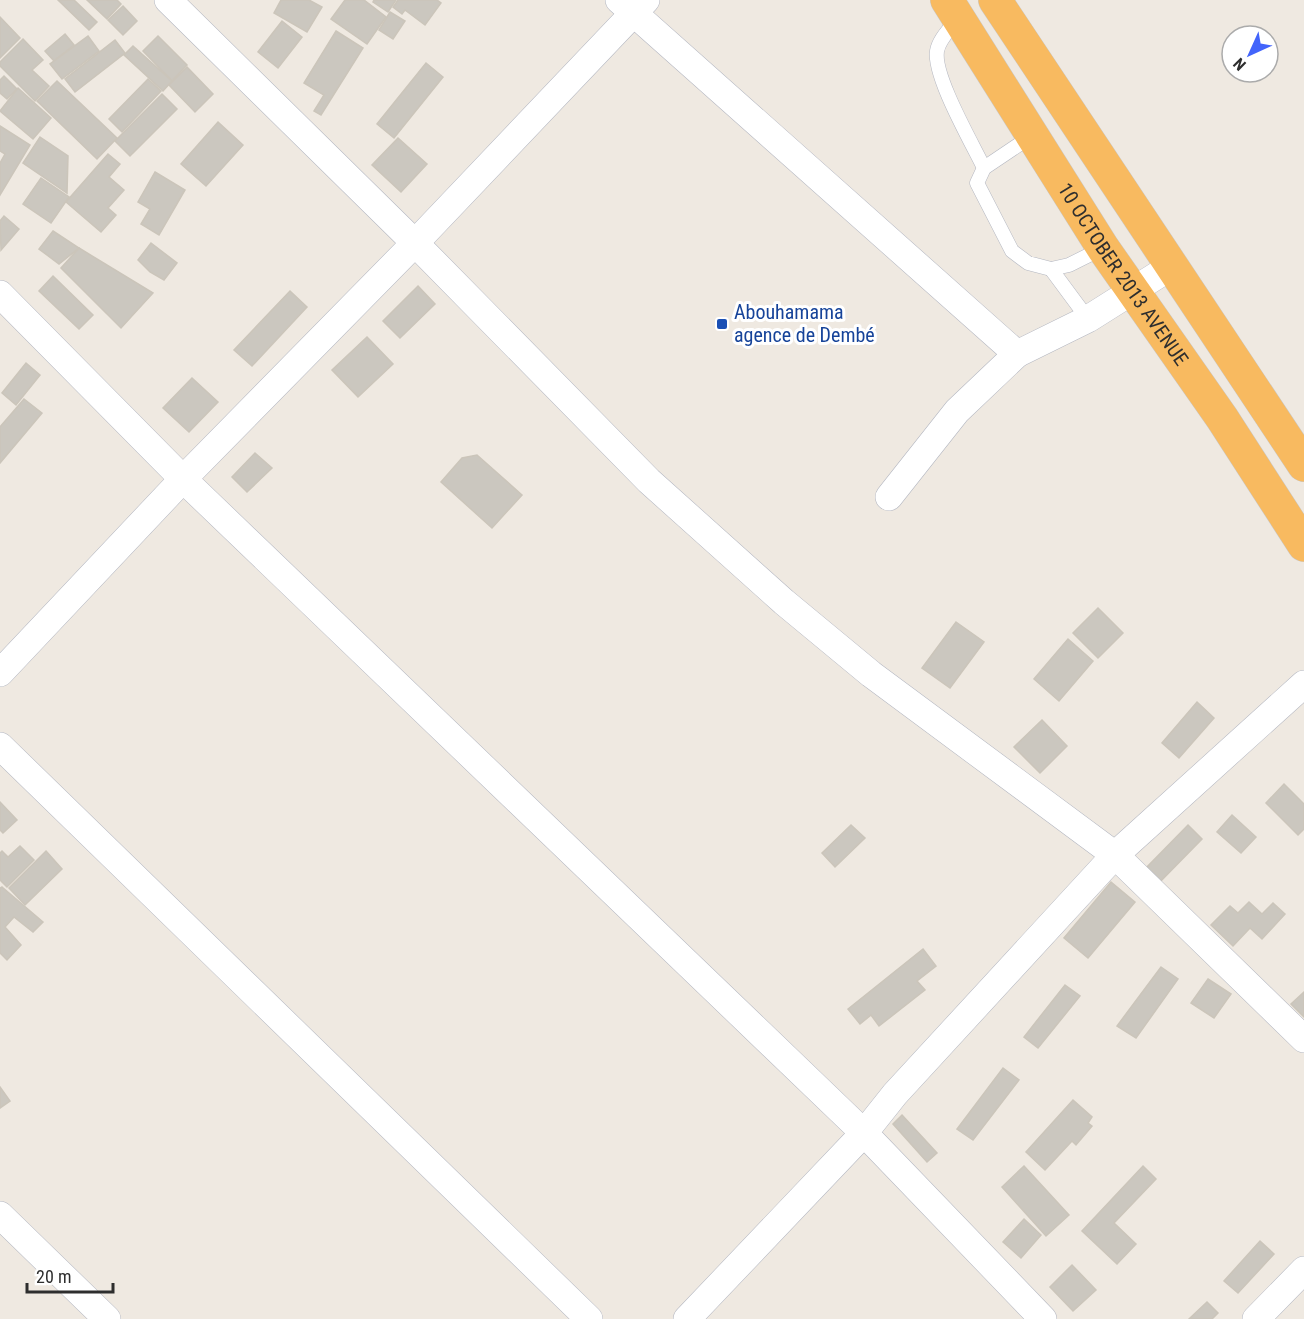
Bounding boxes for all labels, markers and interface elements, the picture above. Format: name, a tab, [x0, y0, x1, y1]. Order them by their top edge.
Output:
north arrow	[1220, 24, 1280, 84]
text: N	[1230, 54, 1250, 74]
street label: 10 OCTOBER 2013 AVENUE	[1053, 178, 1194, 370]
place label: Abouhamama agence de Dembé	[734, 300, 875, 347]
marker: Abouhamama agence de Dembé	[715, 317, 729, 331]
scale bar	[27, 1256, 112, 1294]
text: 20 m	[36, 1266, 71, 1287]

